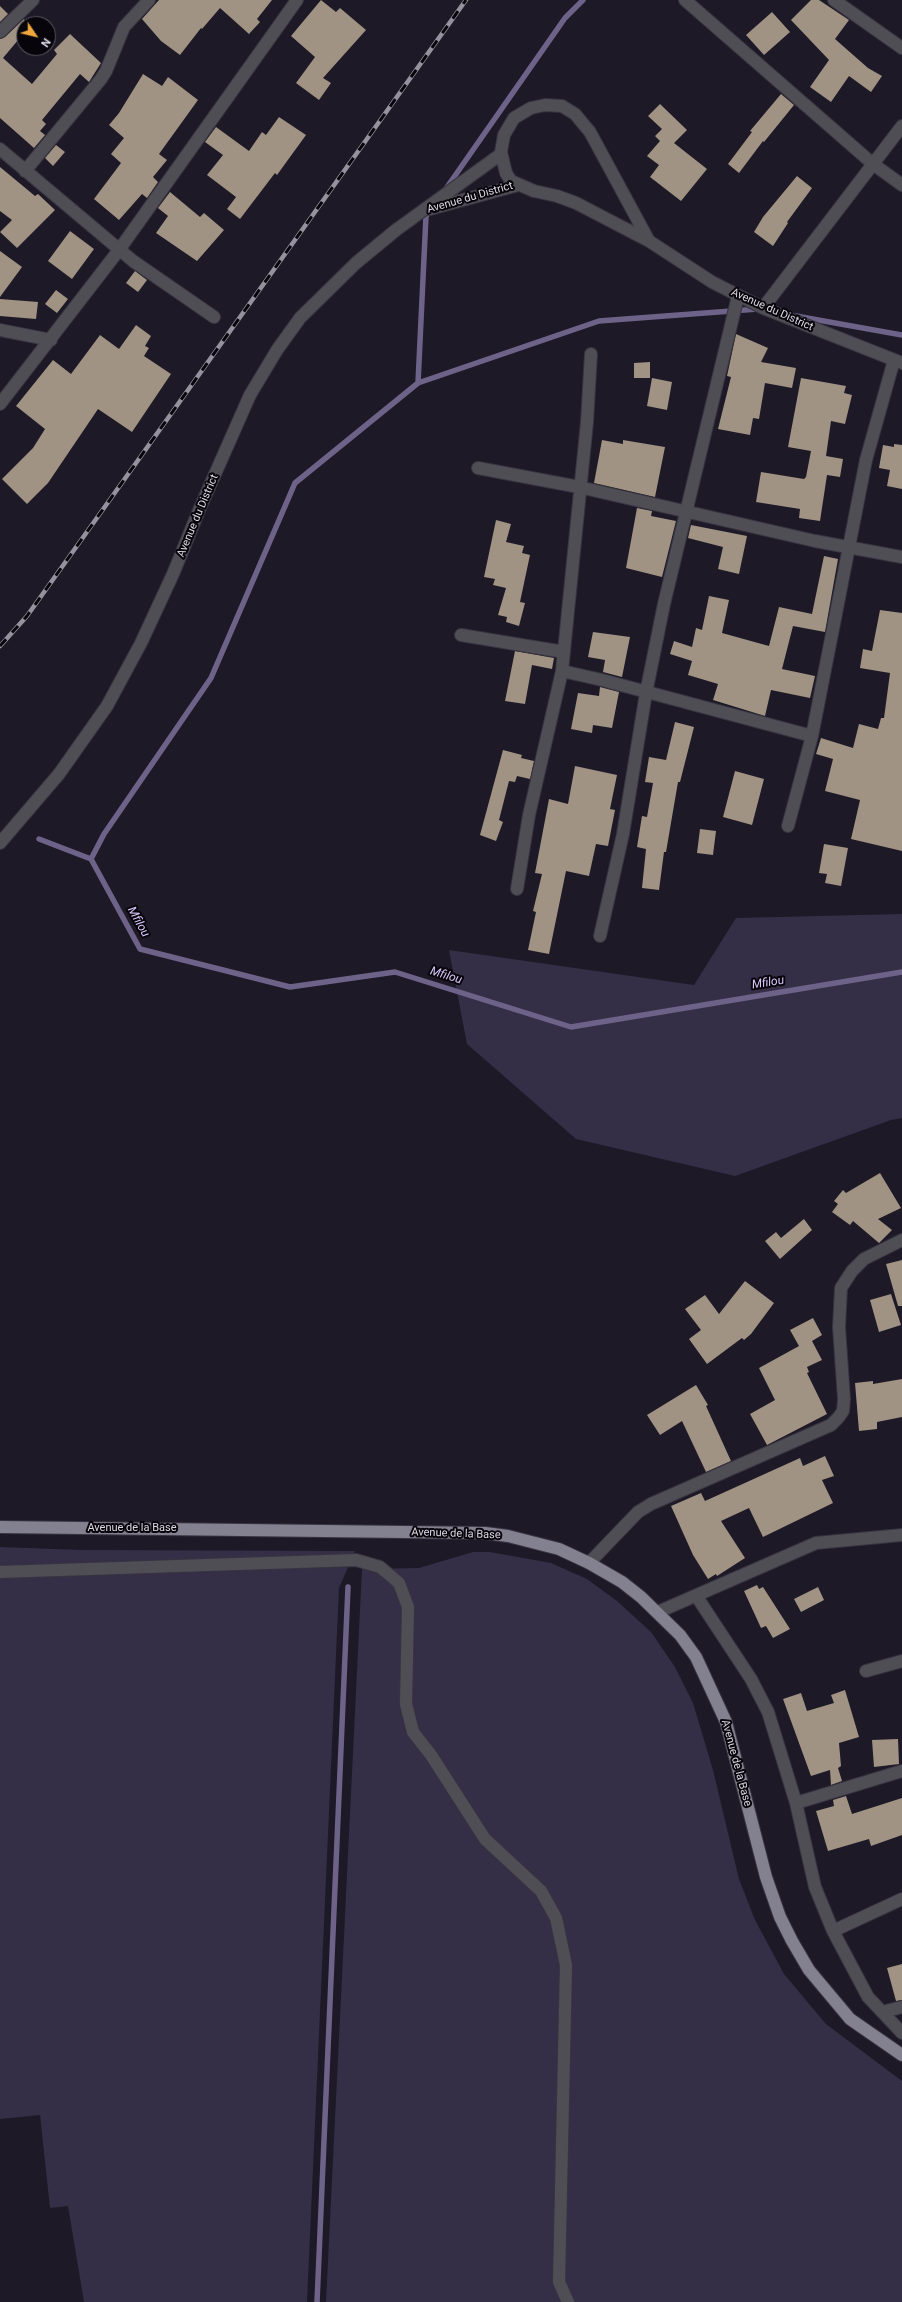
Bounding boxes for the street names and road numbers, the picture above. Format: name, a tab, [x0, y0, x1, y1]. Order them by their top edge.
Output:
street label: Avenue du District	[426, 179, 514, 217]
street label: Avenue du District	[729, 286, 815, 334]
street label: Avenue du District	[175, 473, 221, 559]
street label: Avenue de la Base	[87, 1521, 177, 1535]
street label: Avenue de la Base	[411, 1526, 501, 1542]
street label: Avenue de la Base	[718, 1718, 754, 1808]

